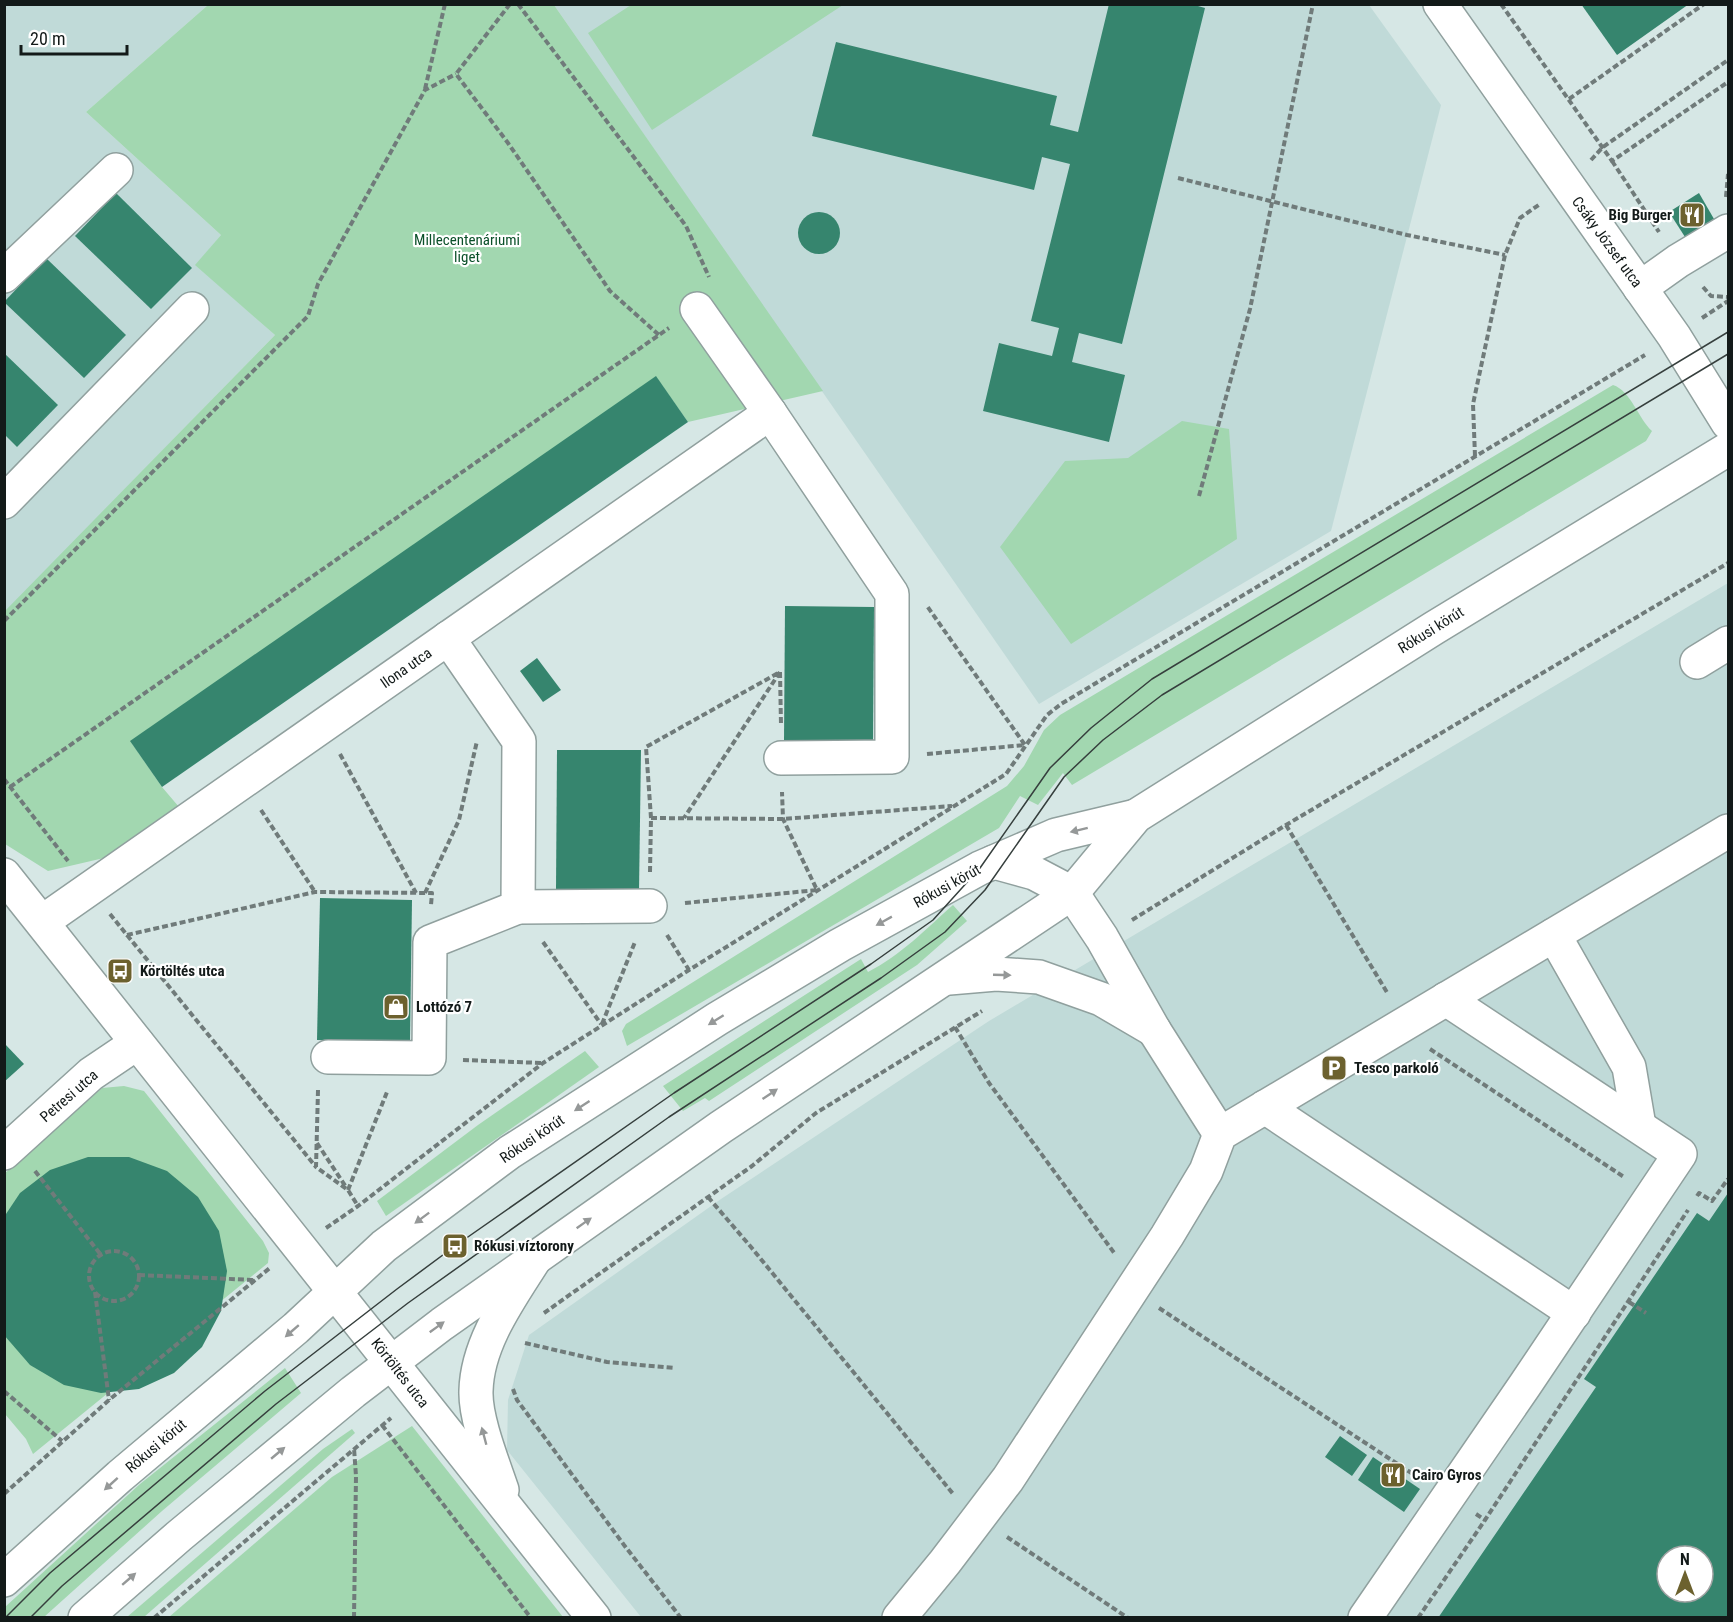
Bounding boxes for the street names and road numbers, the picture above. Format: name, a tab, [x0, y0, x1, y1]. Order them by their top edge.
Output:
street label: Csáky József utca	[1568, 193, 1646, 291]
street label: Rókusi körút	[1395, 603, 1467, 657]
street label: Ilona utca	[377, 644, 435, 692]
street label: Rókusi körút	[910, 860, 984, 912]
street label: Petresi utca	[36, 1066, 102, 1126]
street label: Rókusi körút	[496, 1111, 568, 1167]
street label: Körtöltés utca	[367, 1335, 433, 1411]
street label: Rókusi körút	[122, 1415, 190, 1477]

